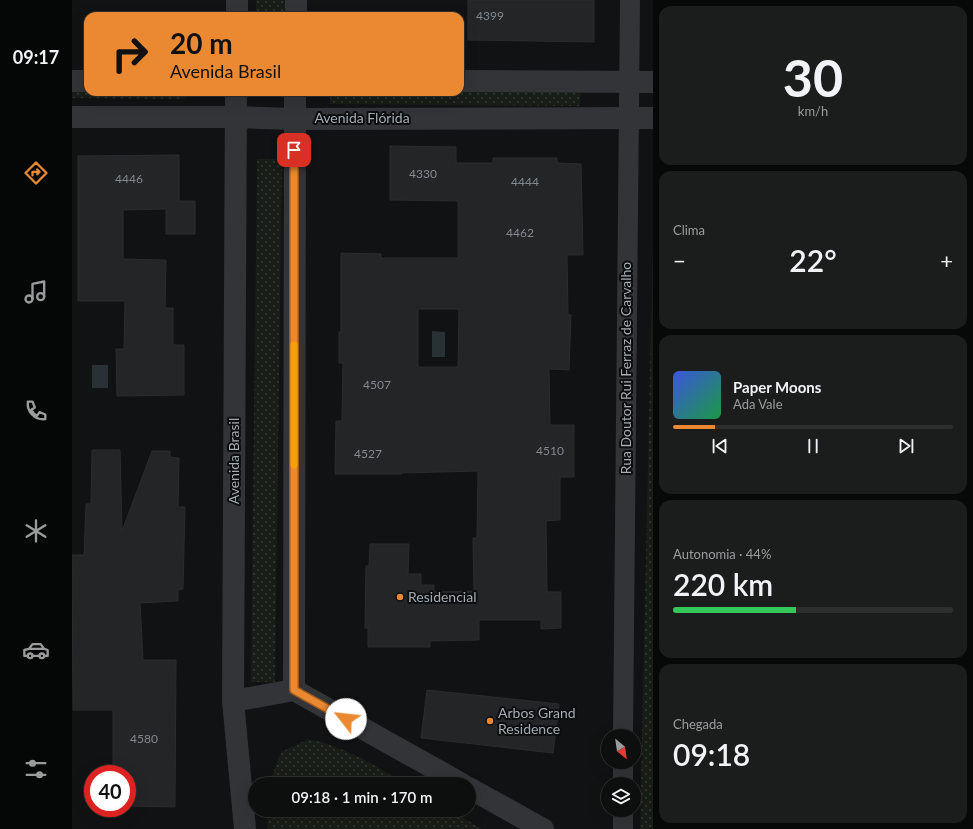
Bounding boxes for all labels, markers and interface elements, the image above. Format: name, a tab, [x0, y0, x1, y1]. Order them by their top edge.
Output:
house number: 4399	[476, 8, 504, 23]
text: 20 m	[170, 26, 233, 60]
icon: right	[104, 28, 156, 80]
text: 09:17	[13, 46, 59, 68]
text: 30	[783, 46, 843, 108]
text: Avenida Brasil	[170, 60, 281, 82]
text: km/h	[798, 103, 828, 119]
street label: Avenida Flórida	[314, 109, 410, 126]
pin	[277, 133, 311, 167]
icon: arrive	[283, 139, 305, 161]
icon: directions	[22, 159, 50, 187]
house number: 4330	[409, 166, 437, 181]
house number: 4446	[115, 171, 143, 186]
house number: 4444	[511, 174, 539, 189]
text: Clima	[673, 222, 705, 238]
house number: 4462	[506, 225, 534, 240]
text: 22°	[789, 242, 837, 278]
text: −	[673, 247, 686, 274]
text: +	[940, 247, 953, 274]
street label: Rua Doutor Rui Ferraz de Carvalho	[617, 262, 634, 474]
icon: music	[22, 278, 50, 306]
house number: 4507	[363, 377, 391, 392]
text: Paper Moons	[733, 378, 821, 396]
text: Ada Vale	[733, 396, 783, 412]
icon: phone	[22, 397, 50, 425]
street label: Avenida Brasil	[225, 418, 242, 504]
icon: previous	[709, 435, 731, 457]
icon: pause	[802, 435, 824, 457]
icon: next	[895, 435, 917, 457]
house number: 4510	[536, 443, 564, 458]
house number: 4527	[354, 446, 382, 461]
icon: climate	[22, 517, 50, 545]
text: Autonomia · 44%	[673, 546, 771, 562]
text: 220 km	[673, 566, 773, 602]
place label: Residencial	[408, 588, 476, 605]
marker: Residencial	[395, 592, 405, 602]
icon: car	[22, 636, 50, 664]
position arrow	[325, 698, 367, 740]
place label: Arbos Grand Residence	[498, 704, 576, 737]
marker: Arbos Grand Residence	[485, 716, 495, 726]
text: Chegada	[673, 716, 723, 732]
north arrow	[601, 729, 641, 769]
map controls	[601, 729, 641, 817]
house number: 4580	[130, 731, 158, 746]
text: 09:18	[673, 736, 750, 772]
icon: filters	[22, 755, 50, 783]
speed limit sign: 40	[84, 765, 136, 817]
button: layers	[601, 777, 641, 817]
text: 09:18 · 1 min · 170 m	[292, 788, 432, 806]

